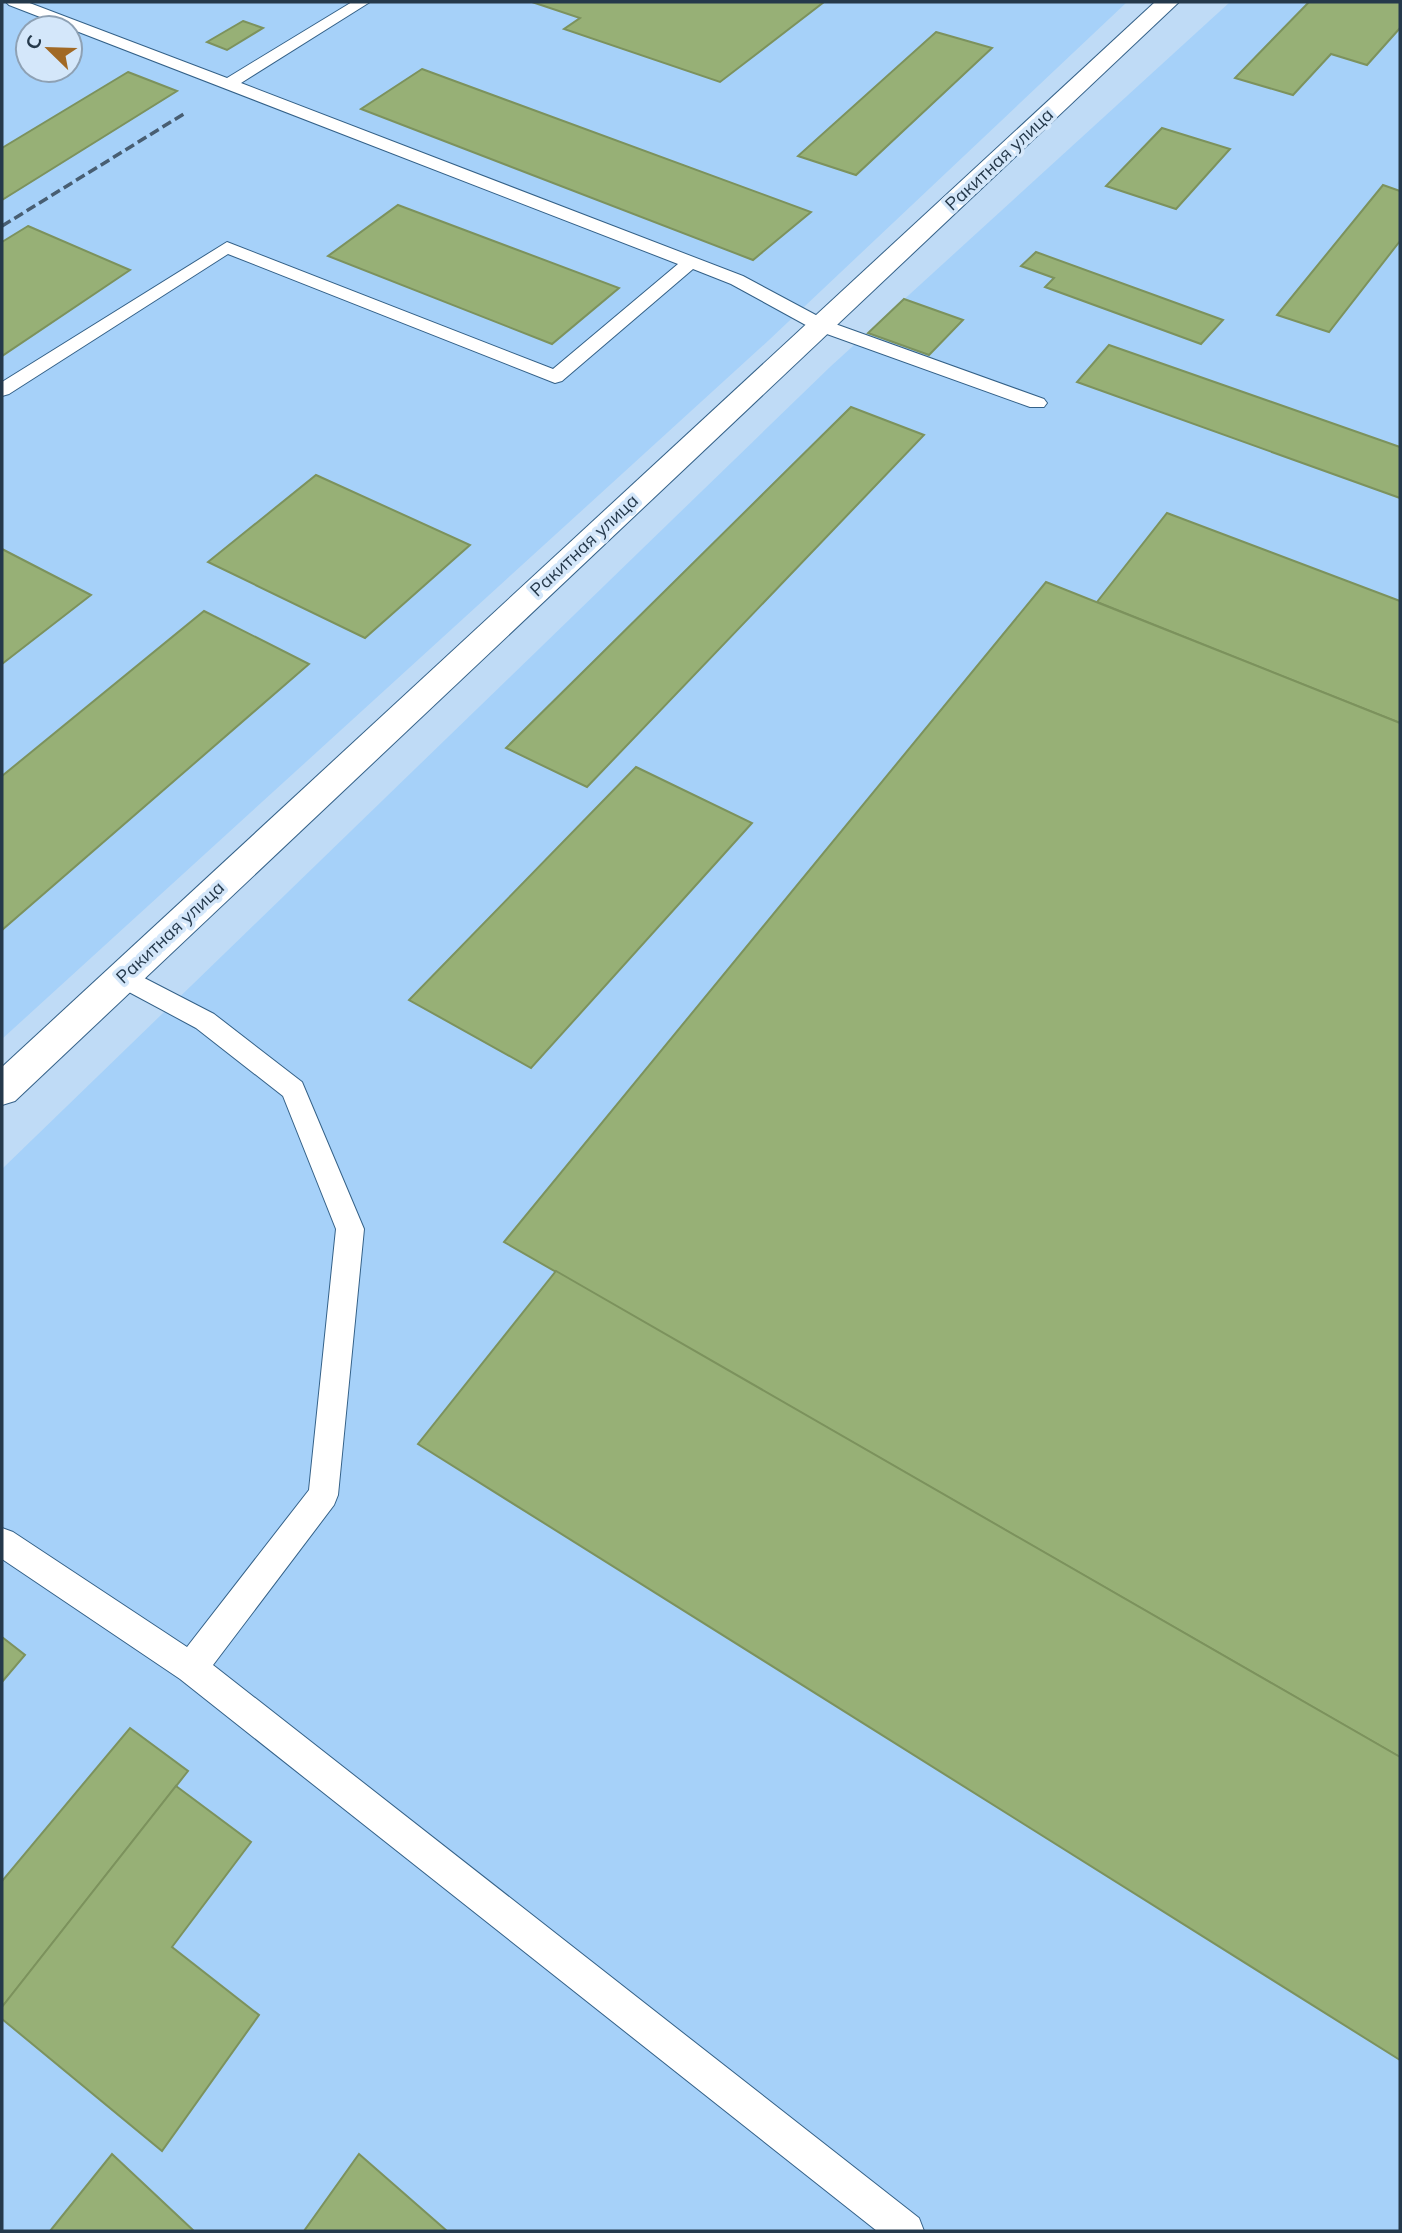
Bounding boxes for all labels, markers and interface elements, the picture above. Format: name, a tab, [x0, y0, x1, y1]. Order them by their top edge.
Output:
north arrow	[14, 14, 84, 84]
text: С	[20, 32, 47, 53]
street label: Ракитная улица	[940, 103, 1058, 215]
street label: Ракитная улица	[525, 489, 643, 601]
street label: Ракитная улица	[111, 876, 229, 988]

